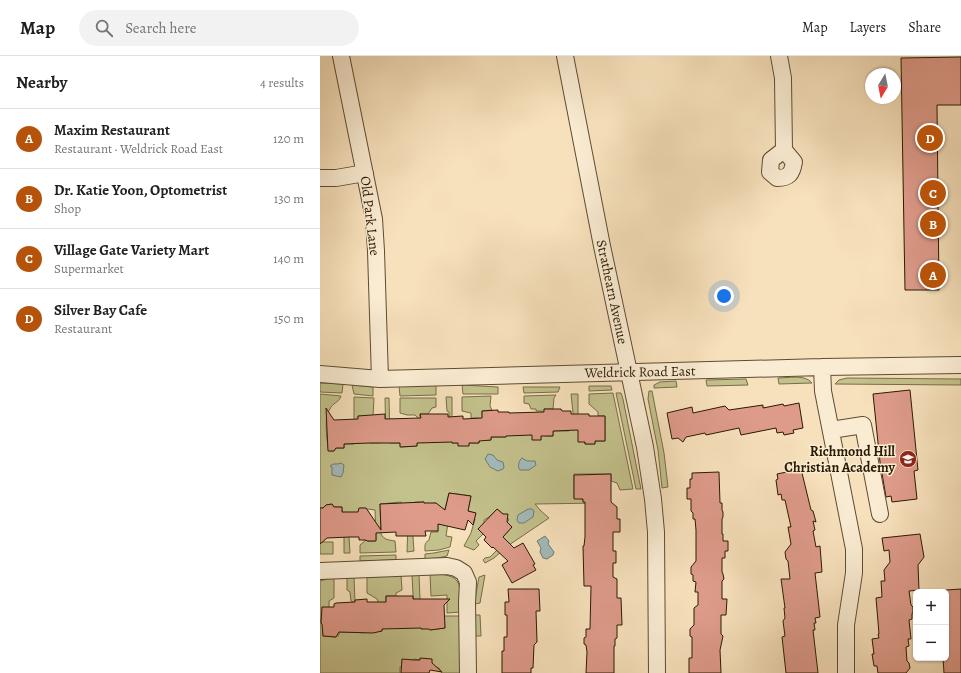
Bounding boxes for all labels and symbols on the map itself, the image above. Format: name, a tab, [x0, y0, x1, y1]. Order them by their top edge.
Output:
north arrow	[865, 68, 901, 104]
pin: D	[917, 123, 943, 153]
street label: Old Park Lane	[356, 175, 384, 257]
pin: C	[920, 178, 946, 208]
pin: B	[920, 209, 946, 239]
street label: Strathearn Avenue	[592, 238, 632, 346]
pin: A	[920, 260, 946, 290]
your location	[714, 286, 734, 306]
street label: Weldrick Road East	[583, 362, 696, 382]
place label: Richmond Hill Christian Academy	[784, 442, 895, 477]
school or university icon: Richmond Hill Christian Academy	[898, 449, 918, 469]

